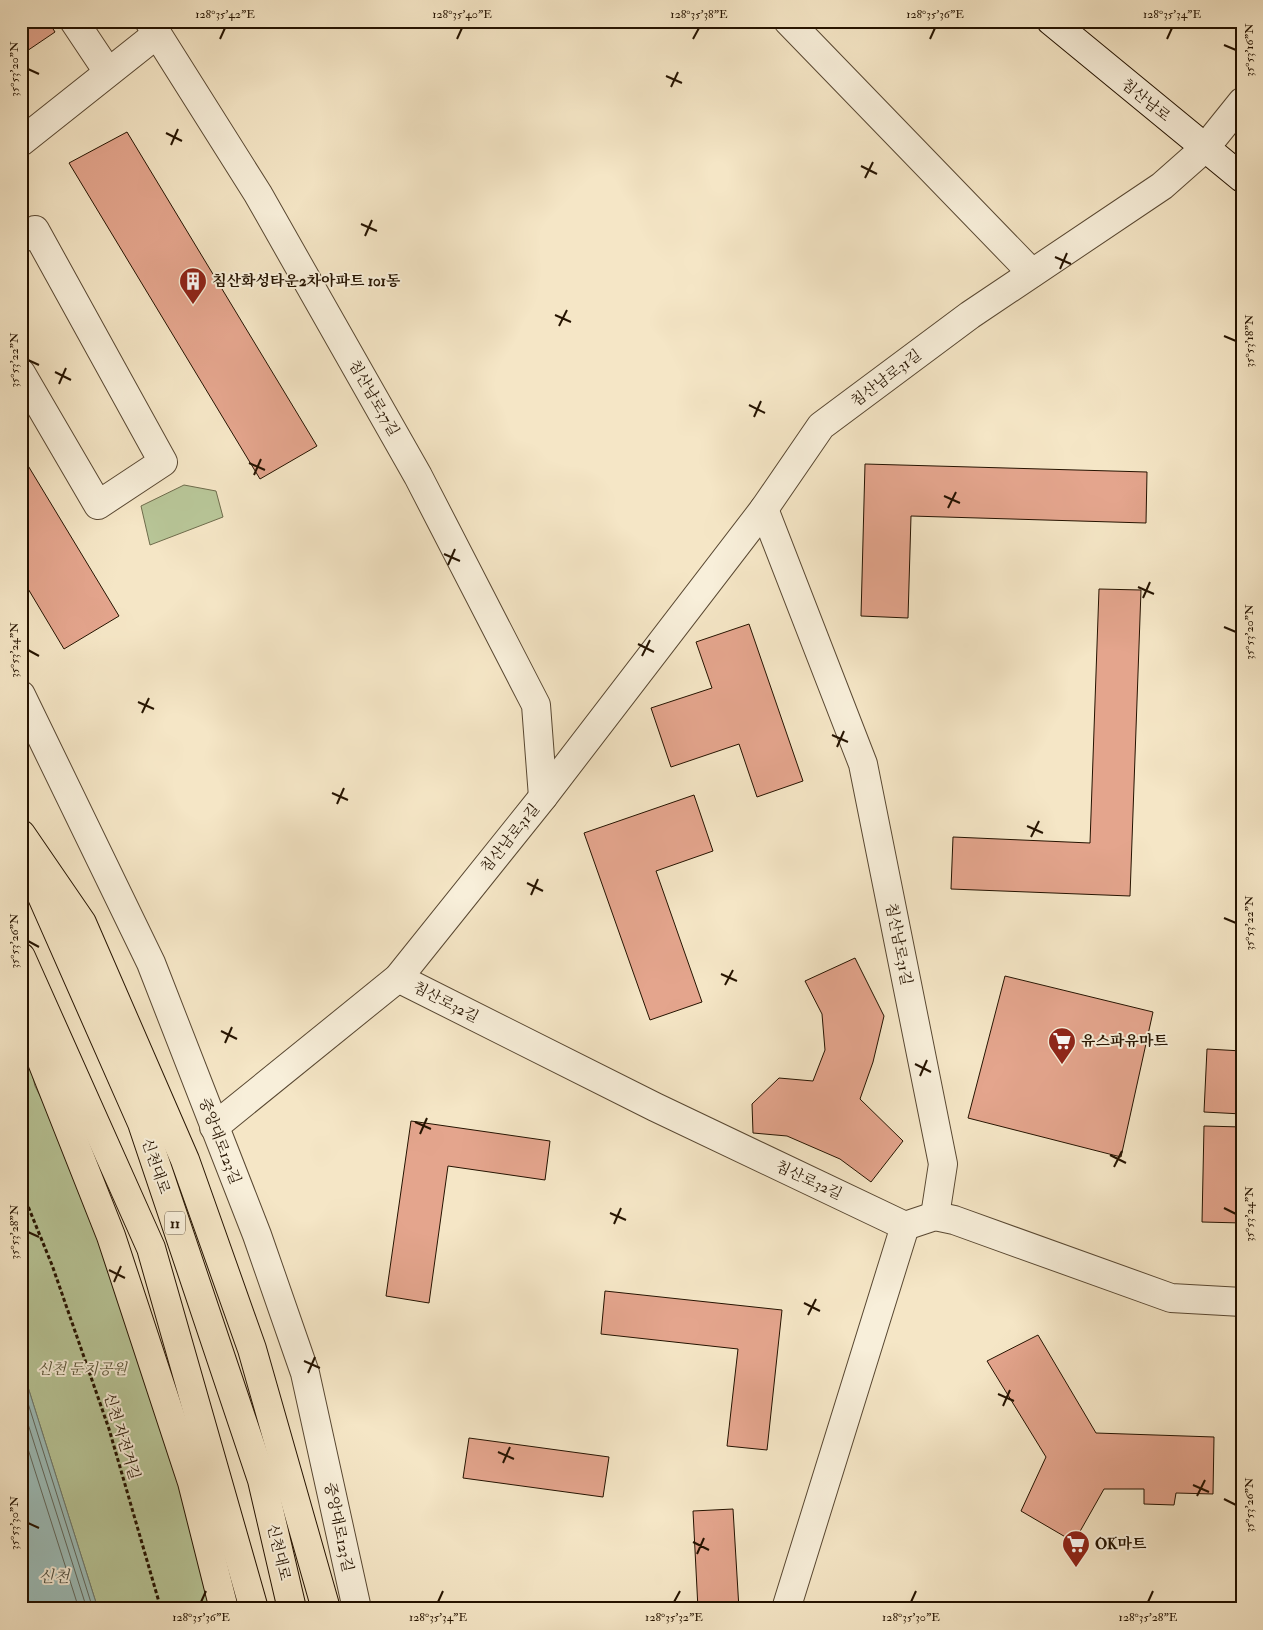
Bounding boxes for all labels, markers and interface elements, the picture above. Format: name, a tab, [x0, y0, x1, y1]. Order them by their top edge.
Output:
text: 128°35'42"E	[195, 7, 255, 22]
text: 128°35'40"E	[432, 7, 492, 22]
text: 128°35'38"E	[670, 7, 728, 22]
text: 128°35'36"E	[906, 7, 964, 22]
text: 128°35'34"E	[1143, 7, 1201, 22]
text: 35°53'16"N	[1242, 23, 1257, 77]
text: 35°53'20"N	[7, 41, 22, 97]
street label: 침산남로	[1117, 75, 1175, 126]
building icon: 침산화성타운2차아파트 101동	[178, 266, 208, 305]
place label: 침산화성타운2차아파트 101동	[212, 272, 401, 291]
text: 35°53'18"N	[1242, 314, 1257, 367]
text: 35°53'22"N	[7, 332, 22, 388]
street label: 침산남로31길	[847, 346, 925, 411]
street label: 침산남로37길	[344, 357, 403, 440]
text: 35°53'20"N	[1242, 604, 1257, 660]
text: 35°53'24"N	[7, 622, 22, 678]
street label: 침산남로31길	[477, 800, 544, 877]
text: 35°53'22"N	[1242, 895, 1257, 951]
street label: 침산남로31길	[881, 901, 916, 987]
text: 35°53'26"N	[7, 913, 22, 969]
street label: 침산로32길	[410, 978, 482, 1027]
supermarket icon: 유스파유마트	[1047, 1026, 1077, 1065]
place label: 유스파유마트	[1081, 1032, 1168, 1051]
street label: 중앙대로123길	[194, 1095, 245, 1187]
street label: 신천대로	[137, 1136, 174, 1197]
street label: 침산로32길	[772, 1157, 845, 1204]
text: 35°53'24"N	[1242, 1186, 1257, 1242]
text: 35°53'28"N	[7, 1204, 22, 1259]
road number: 11	[165, 1212, 185, 1234]
park label: 신천 둔치공원	[37, 1360, 129, 1379]
street label: 신천 자전거길	[99, 1390, 144, 1482]
text: 35°53'26"N	[1242, 1477, 1257, 1533]
street label: 중앙대로123길	[320, 1481, 357, 1574]
text: 35°53'30"N	[7, 1496, 22, 1550]
street label: 신천대로	[263, 1522, 294, 1583]
supermarket icon: OK마트	[1061, 1529, 1091, 1568]
place label: OK마트	[1095, 1535, 1147, 1554]
water label: 신천	[39, 1567, 71, 1587]
text: 128°35'36"E	[172, 1610, 230, 1625]
text: 128°35'34"E	[409, 1610, 467, 1625]
text: 128°35'32"E	[645, 1610, 703, 1625]
text: 128°35'30"E	[882, 1610, 940, 1625]
text: 128°35'28"E	[1119, 1610, 1178, 1625]

